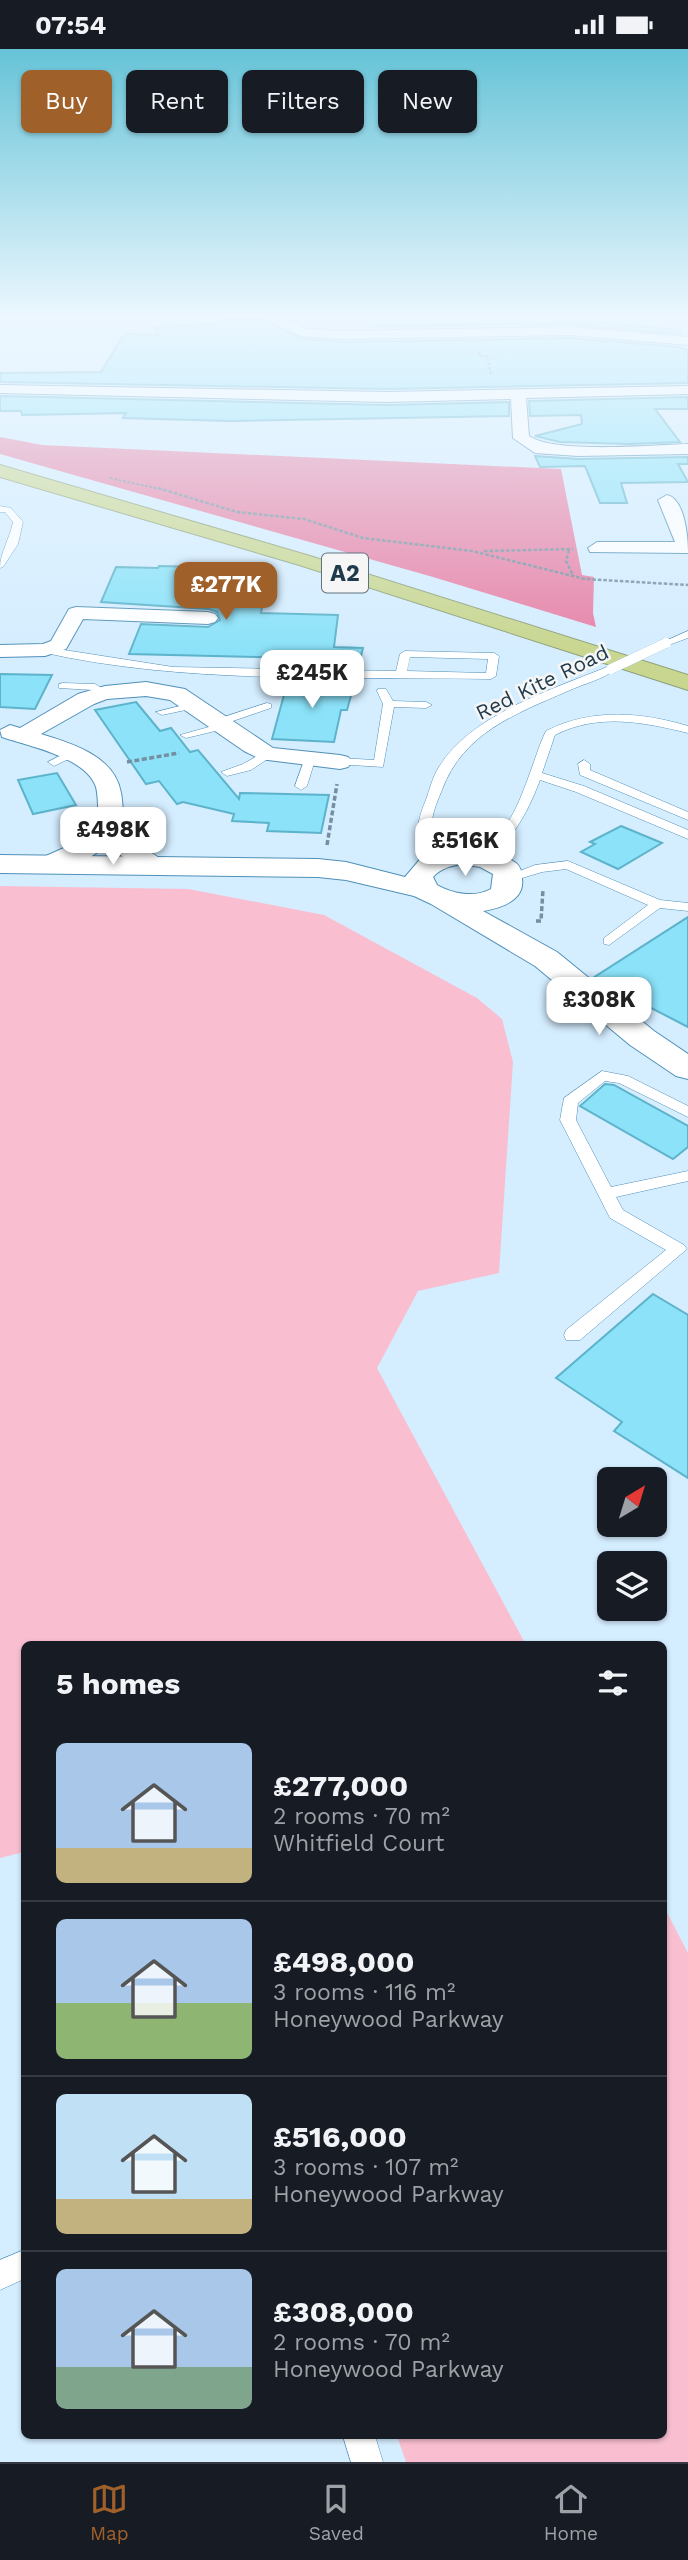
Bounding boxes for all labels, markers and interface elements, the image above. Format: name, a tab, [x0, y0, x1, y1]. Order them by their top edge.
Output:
text: 07:54	[35, 10, 106, 40]
chip: Buy	[21, 70, 112, 133]
chip: Rent	[126, 70, 228, 133]
chip: Filters	[242, 70, 364, 133]
chip: New	[378, 70, 477, 133]
road number: A2	[322, 553, 368, 593]
pin: £277K	[177, 563, 275, 622]
text: £277K	[190, 571, 262, 598]
street label: Red Kite Road	[471, 639, 613, 725]
pin: £245K	[263, 651, 361, 710]
text: £245K	[276, 659, 348, 686]
pin: £498K	[64, 807, 162, 867]
text: £498K	[76, 816, 150, 843]
pin: £516K	[416, 819, 514, 878]
text: £516K	[431, 827, 499, 854]
pin: £308K	[550, 977, 648, 1037]
text: £308K	[562, 986, 636, 1013]
north arrow	[597, 1467, 667, 1537]
map controls	[597, 1467, 667, 1621]
button: layers	[597, 1551, 667, 1621]
icon: filters	[594, 1664, 632, 1702]
text: 5 homes	[56, 1666, 180, 1701]
text: £277,000	[273, 1768, 408, 1803]
icon: home	[112, 1771, 196, 1855]
text: 2 rooms · 70 m²	[273, 1803, 450, 1830]
text: Whitfield Court	[273, 1830, 444, 1857]
text: £498,000	[273, 1944, 415, 1979]
icon: home	[112, 1947, 196, 2031]
text: 3 rooms · 116 m²	[273, 1979, 455, 2006]
text: Honeywood Parkway	[273, 2006, 504, 2033]
text: £516,000	[273, 2119, 407, 2154]
icon: home	[112, 2122, 196, 2206]
text: 3 rooms · 107 m²	[273, 2154, 459, 2181]
text: Honeywood Parkway	[273, 2181, 504, 2208]
text: £308,000	[273, 2294, 414, 2329]
icon: home	[112, 2297, 196, 2381]
text: 2 rooms · 70 m²	[273, 2329, 450, 2356]
text: Honeywood Parkway	[273, 2356, 504, 2383]
tab: Map	[90, 2480, 129, 2545]
tab: Saved	[309, 2480, 364, 2545]
tab: Home	[544, 2480, 598, 2545]

